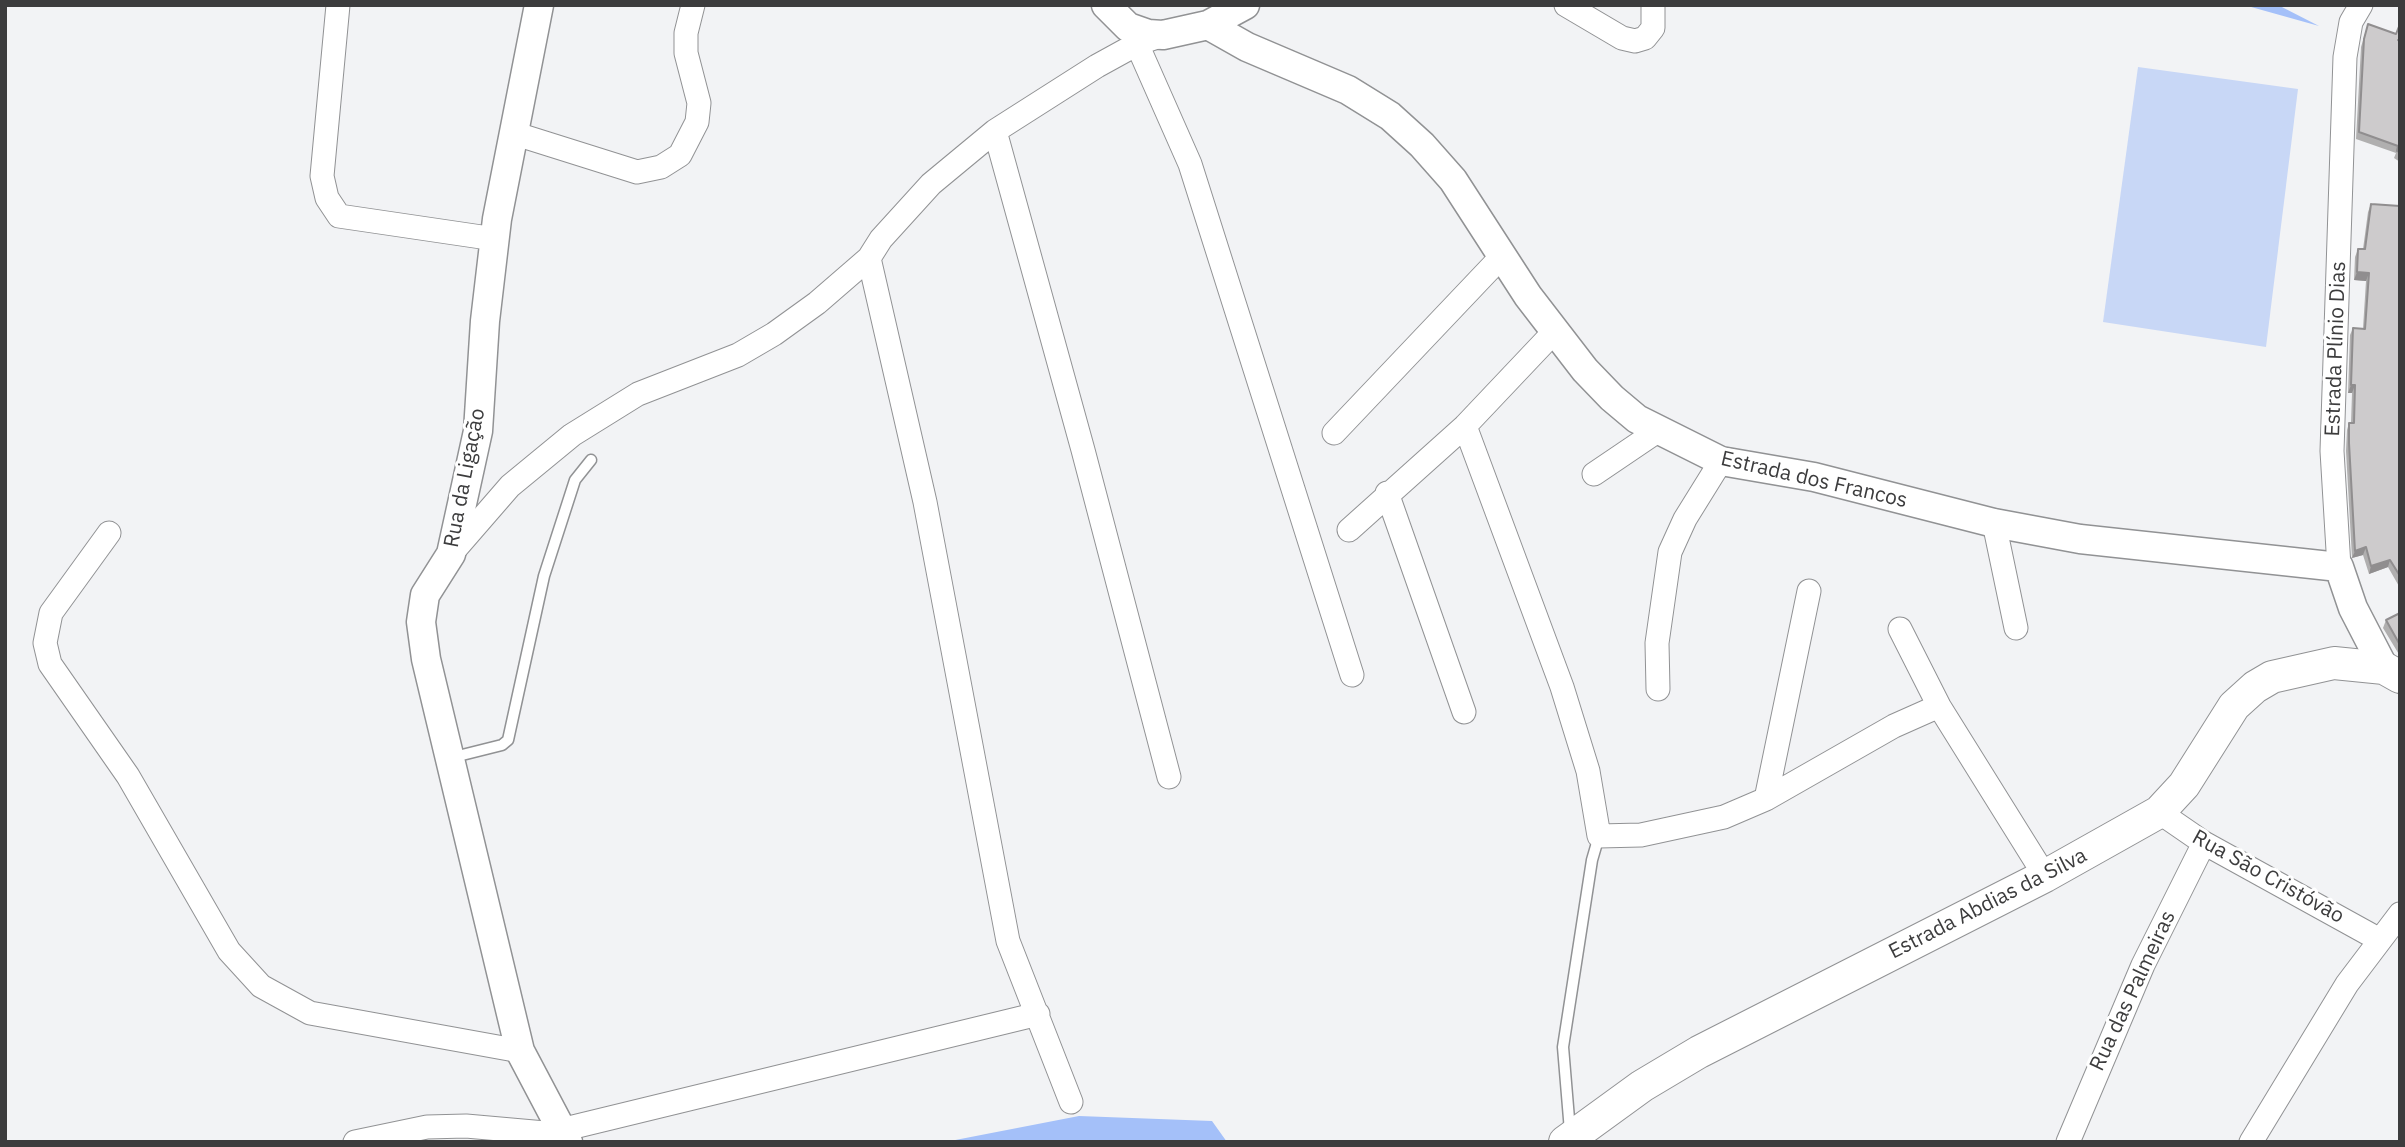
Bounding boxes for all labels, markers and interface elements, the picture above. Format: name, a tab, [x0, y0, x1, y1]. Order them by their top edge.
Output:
street label: Estrada Plínio Dias	[2320, 261, 2352, 437]
street label: Rua da Ligação	[439, 406, 491, 550]
street label: Estrada dos Francos	[1718, 446, 1910, 514]
street label: Rua São Cristóvão	[2188, 825, 2348, 929]
street label: Estrada Abdias da Silva	[1885, 843, 2091, 965]
street label: Rua das Palmeiras	[2085, 907, 2181, 1075]

